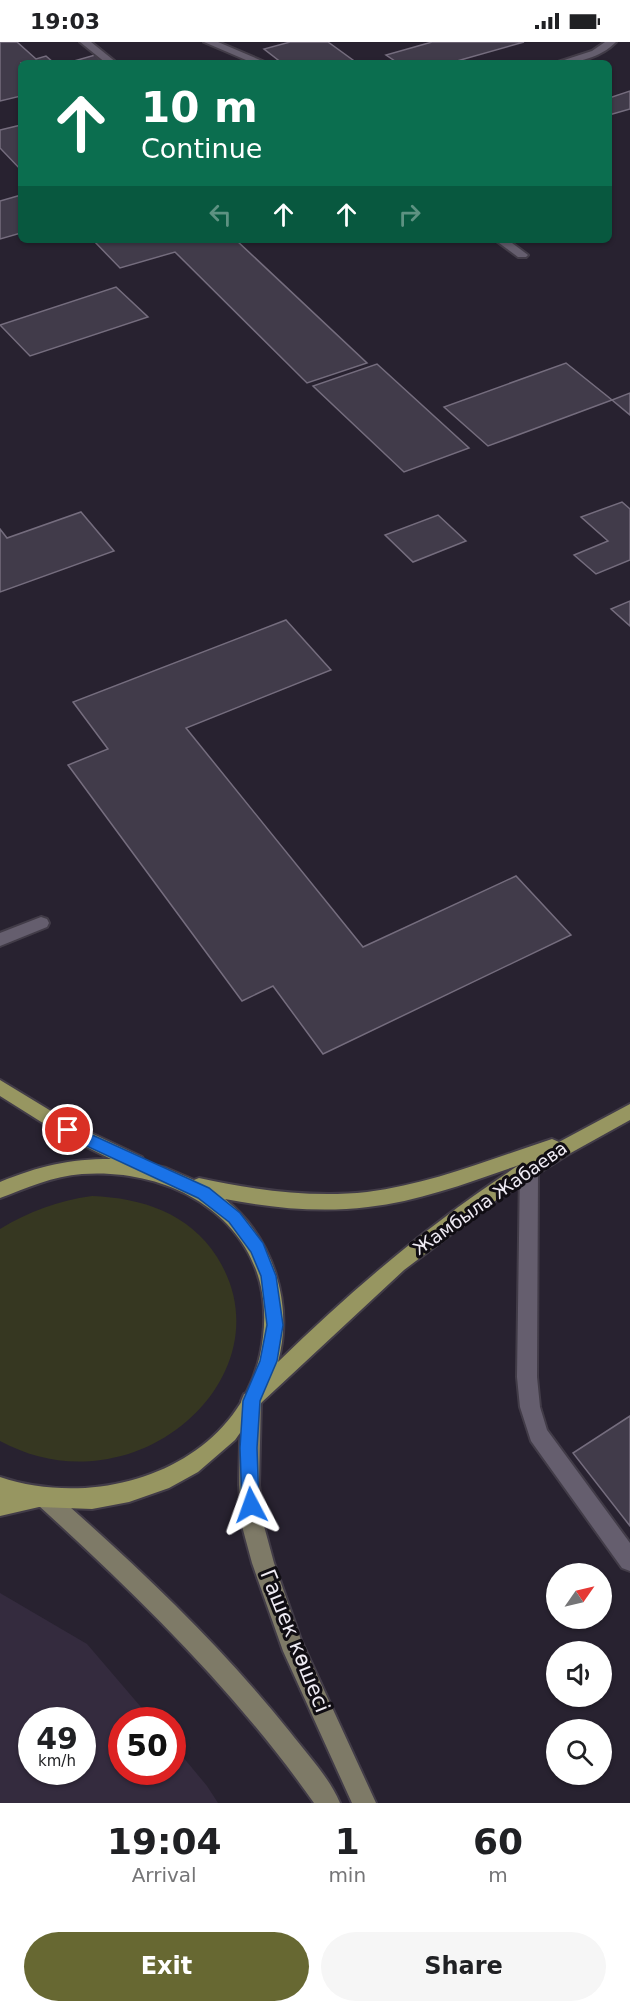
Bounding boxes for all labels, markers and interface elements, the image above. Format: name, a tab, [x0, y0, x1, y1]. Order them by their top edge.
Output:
text: 19:03	[30, 9, 100, 34]
text: 10 m	[141, 83, 258, 132]
icon: ahead	[42, 84, 120, 162]
text: Continue	[141, 133, 262, 164]
icon: left	[204, 198, 237, 231]
icon: ahead	[267, 198, 300, 231]
icon: ahead	[330, 198, 363, 231]
icon: right	[393, 198, 426, 231]
pin	[42, 1104, 93, 1155]
icon: arrive	[51, 1113, 84, 1146]
street label: Жамбыла Жабаева	[409, 1137, 571, 1259]
position arrow	[219, 1473, 283, 1537]
north arrow	[546, 1563, 612, 1629]
map controls	[546, 1563, 612, 1785]
street label: Гашек көшесі	[255, 1566, 335, 1716]
button: sound	[546, 1641, 612, 1707]
speed limit sign: 50	[108, 1707, 186, 1785]
button: search	[546, 1719, 612, 1785]
text: 49	[36, 1721, 78, 1756]
text: km/h	[38, 1752, 76, 1770]
text: 19:04	[107, 1821, 221, 1862]
text: 1	[335, 1821, 360, 1862]
text: 60	[473, 1821, 523, 1862]
text: Arrival	[132, 1863, 197, 1887]
text: min	[328, 1863, 366, 1887]
text: m	[488, 1863, 508, 1887]
button: Exit	[24, 1932, 309, 2001]
button: Share	[321, 1932, 606, 2001]

